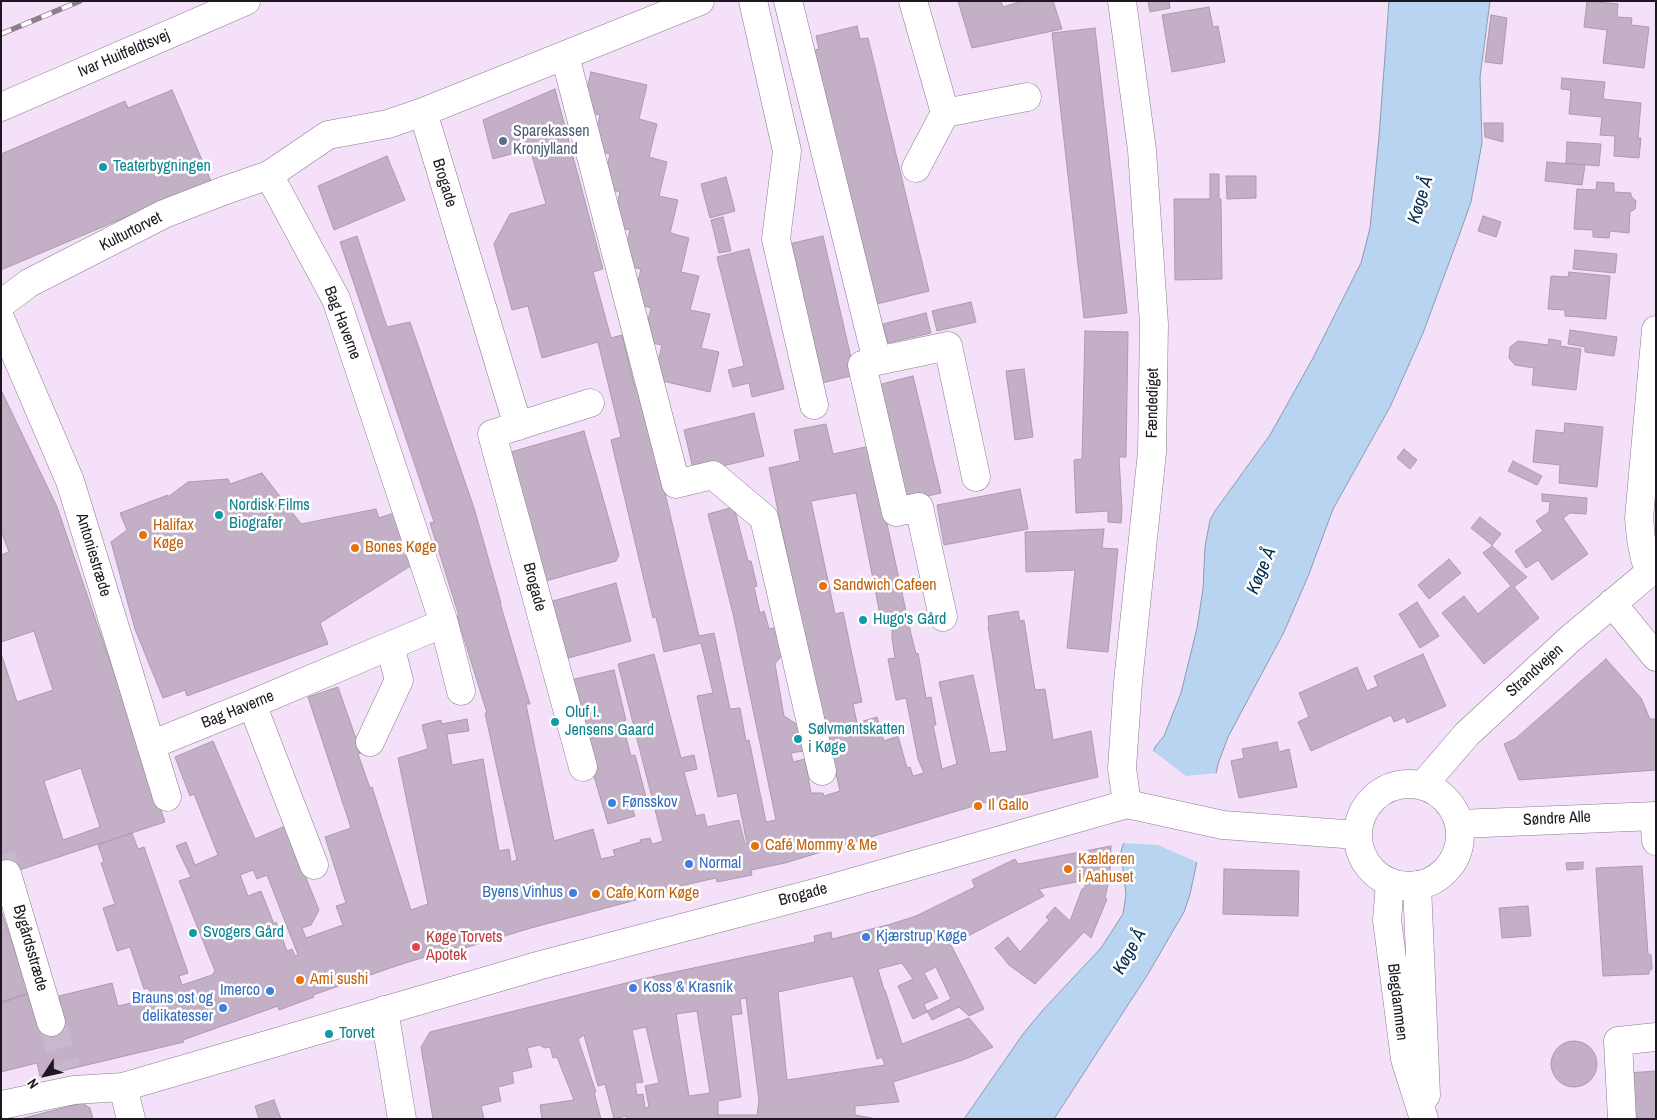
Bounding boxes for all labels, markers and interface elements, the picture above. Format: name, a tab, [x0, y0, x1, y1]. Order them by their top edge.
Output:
street label: Ivar Huitfeldtsvej	[75, 26, 173, 82]
place label: Sparekassen Kronjylland	[513, 122, 590, 160]
marker: Sparekassen Kronjylland	[497, 135, 509, 147]
street label: Brogade	[428, 156, 460, 210]
place label: Teaterbygningen	[113, 157, 211, 177]
marker: Teaterbygningen	[97, 161, 109, 173]
water label: Køge Å	[1404, 174, 1438, 226]
street label: Kulturtorvet	[97, 208, 165, 256]
street label: Bag Haverne	[319, 284, 365, 362]
street label: Fændediget	[1143, 368, 1163, 438]
place label: Nordisk Films Biografer	[229, 496, 310, 534]
marker: Nordisk Films Biografer	[213, 509, 225, 521]
street label: Antoniestræde	[71, 511, 115, 599]
place label: Halifax Køge	[153, 516, 194, 554]
marker: Halifax Køge	[137, 529, 149, 541]
place label: Bones Køge	[365, 538, 436, 558]
marker: Bones Køge	[349, 542, 361, 554]
water label: Køge Å	[1243, 544, 1281, 598]
street label: Brogade	[518, 561, 550, 613]
place label: Sandwich Cafeen	[833, 576, 937, 596]
marker: Sandwich Cafeen	[817, 580, 829, 592]
place label: Hugo's Gård	[873, 610, 946, 630]
marker: Hugo's Gård	[857, 614, 869, 626]
street label: Strandvejen	[1503, 640, 1567, 702]
street label: Bag Haverne	[199, 687, 277, 733]
place label: Oluf I. Jensens Gaard	[565, 703, 654, 741]
marker: Oluf I. Jensens Gaard	[549, 716, 561, 728]
place label: Sølvmøntskatten i Køge	[808, 720, 905, 758]
marker: Sølvmøntskatten i Køge	[792, 733, 804, 745]
place label: Fønsskov	[622, 793, 678, 813]
place label: Il Gallo	[988, 796, 1029, 816]
marker: Fønsskov	[606, 797, 618, 809]
marker: Il Gallo	[972, 800, 984, 812]
street label: Søndre Alle	[1523, 808, 1591, 830]
place label: Café Mommy & Me	[765, 836, 877, 856]
marker: Café Mommy & Me	[749, 840, 761, 852]
place label: Kælderen i Aahuset	[1078, 850, 1135, 888]
place label: Normal	[699, 854, 741, 874]
marker: Normal	[683, 858, 695, 870]
marker: Kælderen i Aahuset	[1062, 863, 1074, 875]
street label: Brogade	[777, 879, 829, 911]
place label: Byens Vinhus	[482, 883, 563, 903]
place label: Cafe Korn Køge	[606, 884, 699, 904]
marker: Byens Vinhus	[567, 887, 579, 899]
marker: Cafe Korn Køge	[590, 888, 602, 900]
street label: Bygårdsstræde	[9, 903, 51, 993]
place label: Svogers Gård	[203, 923, 284, 943]
water label: Køge Å	[1109, 926, 1151, 978]
marker: Svogers Gård	[187, 927, 199, 939]
place label: Kjærstrup Køge	[876, 927, 967, 947]
place label: Køge Torvets Apotek	[426, 928, 503, 966]
marker: Kjærstrup Køge	[860, 931, 872, 943]
marker: Køge Torvets Apotek	[410, 941, 422, 953]
street label: Blegdammen	[1383, 962, 1411, 1042]
place label: Ami sushi	[310, 970, 368, 990]
marker: Ami sushi	[294, 974, 306, 986]
place label: Koss & Krasnik	[643, 978, 733, 998]
place label: Imerco	[220, 981, 260, 1001]
marker: Koss & Krasnik	[627, 982, 639, 994]
marker: Imerco	[264, 985, 276, 997]
place label: Brauns ost og delikatesser	[132, 989, 213, 1027]
marker: Brauns ost og delikatesser	[217, 1002, 229, 1014]
place label: Torvet	[339, 1024, 375, 1044]
marker: Torvet	[323, 1028, 335, 1040]
north arrow	[20, 1050, 70, 1100]
text: N	[23, 1075, 42, 1092]

